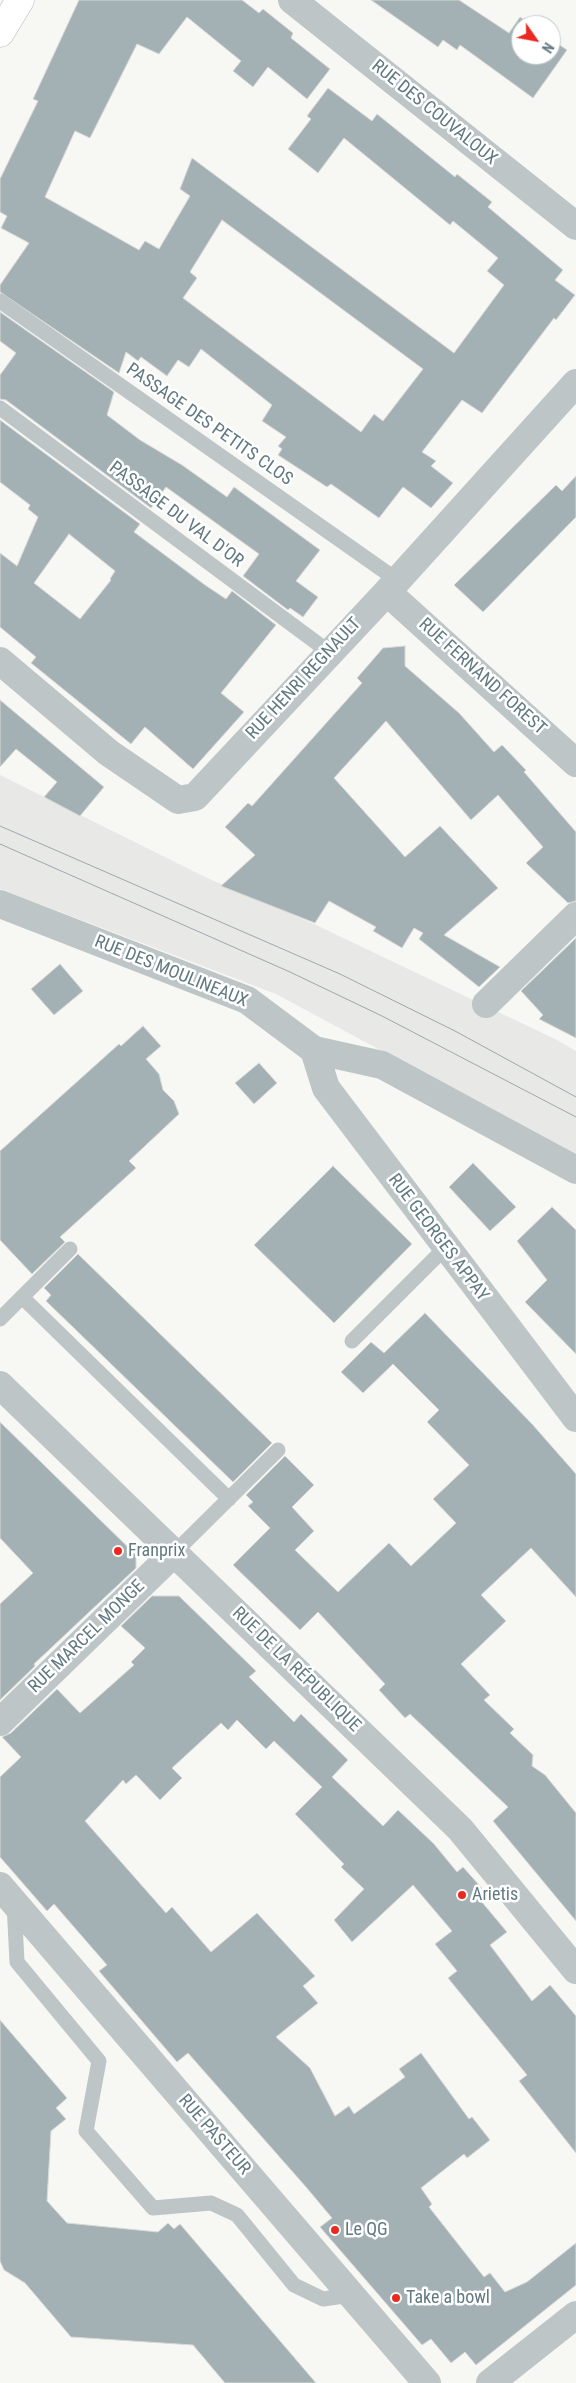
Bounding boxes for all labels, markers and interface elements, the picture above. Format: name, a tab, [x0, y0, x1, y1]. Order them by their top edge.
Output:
north arrow	[511, 15, 561, 65]
text: N	[539, 40, 557, 56]
street label: RUE DES COUVALOUX	[367, 56, 501, 170]
street label: PASSAGE DES PETITS CLOS	[122, 359, 296, 491]
street label: PASSAGE DU VAL D'OR	[105, 457, 247, 573]
street label: RUE HENRI REGNAULT	[242, 614, 366, 744]
street label: RUE FERNAND FOREST	[414, 614, 550, 740]
street label: RUE DES MOULINEAUX	[91, 931, 251, 1013]
street label: RUE GEORGES APPAY	[383, 1170, 493, 1306]
place label: Franprix	[128, 1540, 185, 1562]
marker: Franprix	[112, 1545, 124, 1557]
street label: RUE MARCEL MONGE	[24, 1576, 150, 1698]
street label: RUE DE LA RÉPUBLIQUE	[227, 1603, 365, 1737]
place label: Arietis	[472, 1884, 518, 1906]
marker: Arietis	[456, 1889, 468, 1901]
street label: RUE PASTEUR	[173, 2090, 255, 2180]
place label: Le QG	[345, 2219, 388, 2241]
marker: Le QG	[329, 2224, 341, 2236]
place label: Take a bowl	[406, 2287, 490, 2309]
marker: Take a bowl	[390, 2292, 402, 2304]

